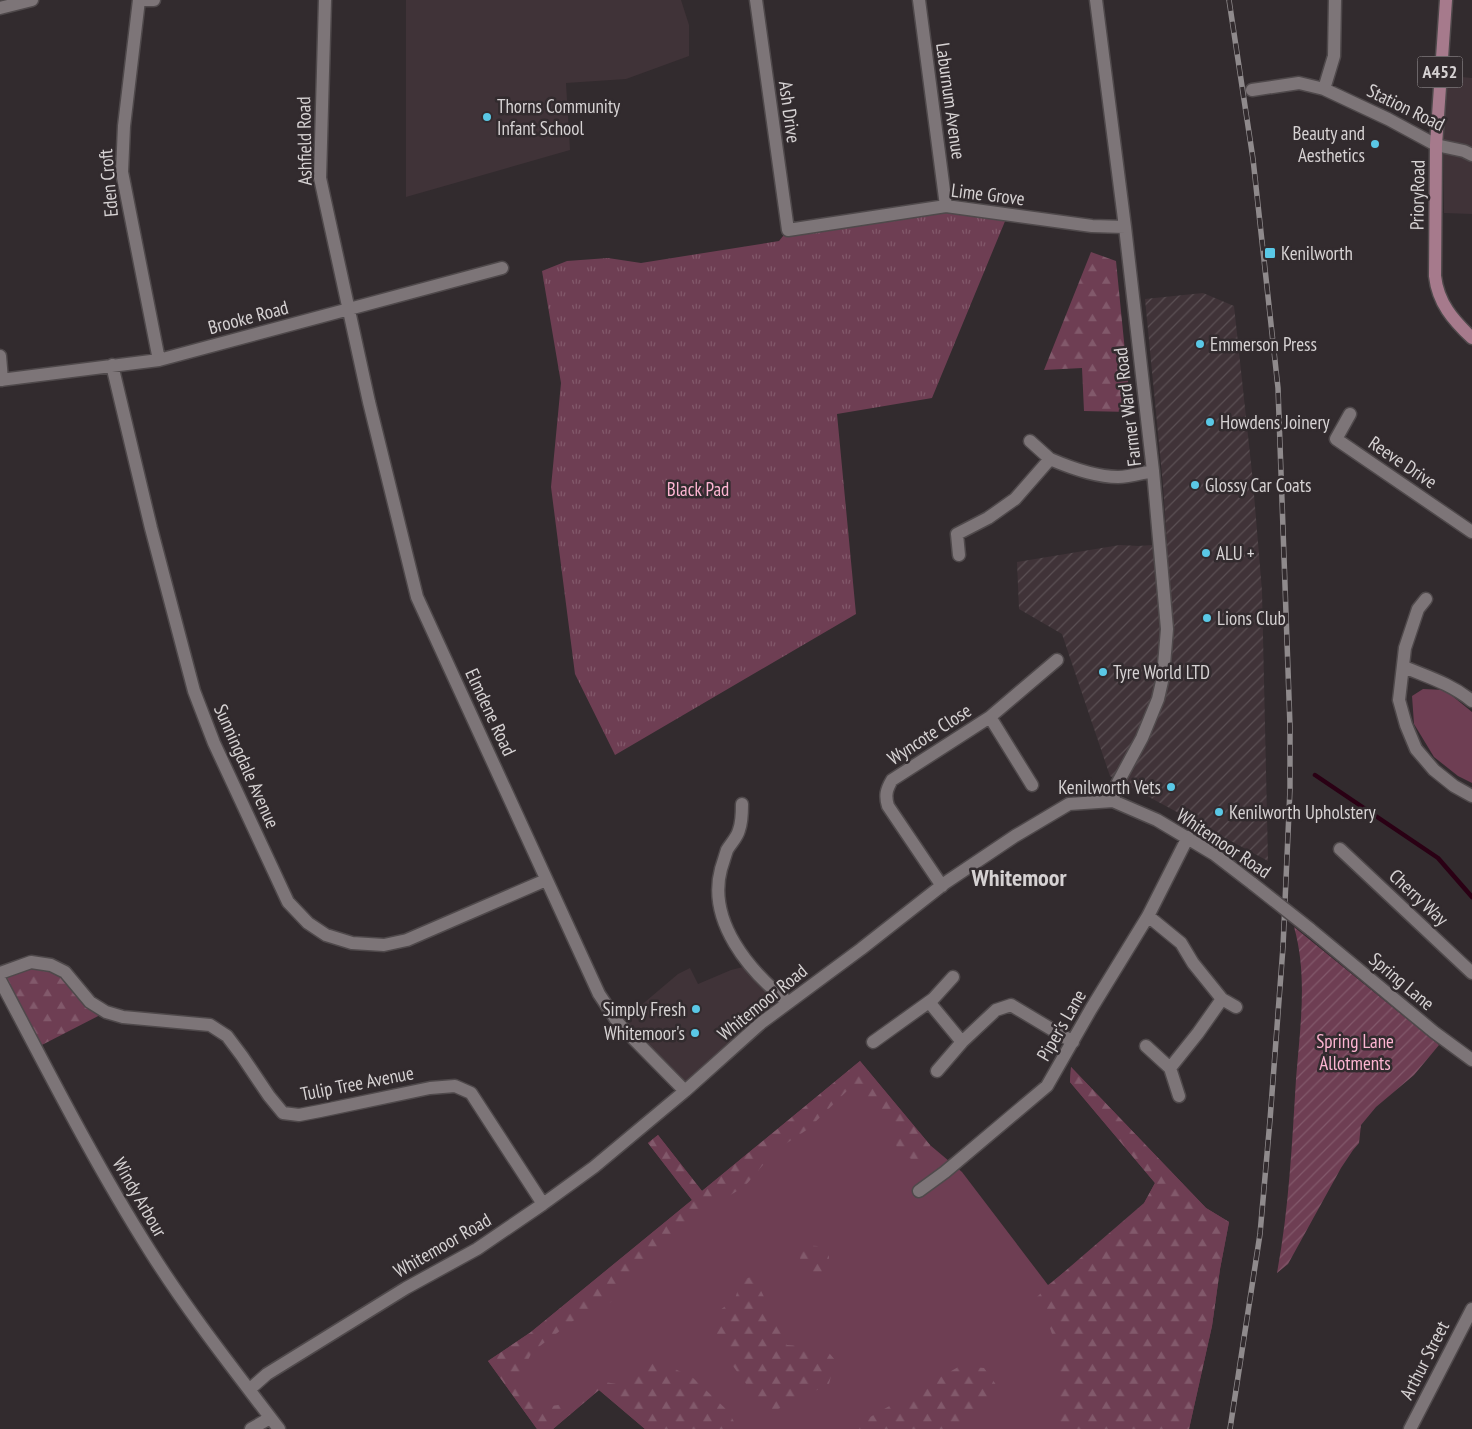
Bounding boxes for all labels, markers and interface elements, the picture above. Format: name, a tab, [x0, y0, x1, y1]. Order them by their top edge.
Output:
street label: Laburnum Avenue	[931, 41, 971, 161]
road number: A452	[1418, 56, 1462, 88]
street label: Station Road	[1363, 78, 1449, 136]
street label: Ash Drive	[774, 79, 806, 145]
place label: Thorns Community Infant School	[497, 94, 621, 140]
street label: Ashfield Road	[291, 96, 317, 186]
marker: Thorns Community Infant School	[481, 111, 493, 123]
place label: Beauty and Aesthetics	[1292, 121, 1365, 167]
marker: Beauty and Aesthetics	[1369, 138, 1381, 150]
street label: Eden Croft	[93, 147, 123, 218]
street label: PrioryRoad	[1404, 160, 1430, 230]
street label: Lime Grove	[950, 178, 1026, 210]
place label: Kenilworth	[1281, 241, 1353, 265]
marker: Kenilworth	[1263, 246, 1277, 260]
street label: Brooke Road	[205, 295, 291, 339]
place label: Emmerson Press	[1210, 332, 1317, 356]
marker: Emmerson Press	[1194, 338, 1206, 350]
street label: Farmer Ward Road	[1108, 346, 1146, 468]
place label: Howdens Joinery	[1220, 410, 1331, 434]
marker: Howdens Joinery	[1204, 416, 1216, 428]
street label: Reeve Drive	[1364, 430, 1442, 494]
place label: Glossy Car Coats	[1205, 473, 1311, 497]
park label: Black Pad	[667, 477, 729, 501]
marker: Glossy Car Coats	[1189, 479, 1201, 491]
place label: ALU +	[1216, 541, 1255, 565]
marker: ALU +	[1200, 547, 1212, 559]
place label: Lions Club	[1217, 606, 1286, 630]
marker: Lions Club	[1201, 612, 1213, 624]
place label: Tyre World LTD	[1113, 660, 1210, 684]
street label: Elmdene Road	[460, 664, 522, 760]
marker: Tyre World LTD	[1097, 666, 1109, 678]
street label: Wyncote Close	[883, 698, 976, 770]
street label: Sunningdale Avenue	[209, 700, 285, 832]
place label: Kenilworth Vets	[1058, 775, 1161, 799]
marker: Kenilworth Vets	[1165, 781, 1177, 793]
place label: Kenilworth Upholstery	[1229, 800, 1377, 824]
street label: Whitemoor Road	[1172, 803, 1276, 883]
marker: Kenilworth Upholstery	[1213, 806, 1225, 818]
district label: Whitemoor	[971, 862, 1067, 893]
street label: Cherry Way	[1384, 863, 1454, 931]
street label: Spring Lane	[1365, 947, 1440, 1015]
street label: Whitemoor Road	[712, 958, 812, 1046]
street label: Piper's Lane	[1031, 985, 1091, 1065]
place label: Simply Fresh	[602, 997, 686, 1021]
marker: Simply Fresh	[690, 1003, 702, 1015]
place label: Whitemoor's	[604, 1021, 685, 1045]
marker: Whitemoor's	[689, 1027, 701, 1039]
park label: Spring Lane Allotments	[1316, 1029, 1394, 1075]
street label: Tulip Tree Avenue	[298, 1060, 416, 1106]
street label: Windy Arbour	[108, 1153, 173, 1242]
street label: Whitemoor Road	[389, 1207, 495, 1283]
street label: Arthur Street	[1394, 1316, 1454, 1403]

